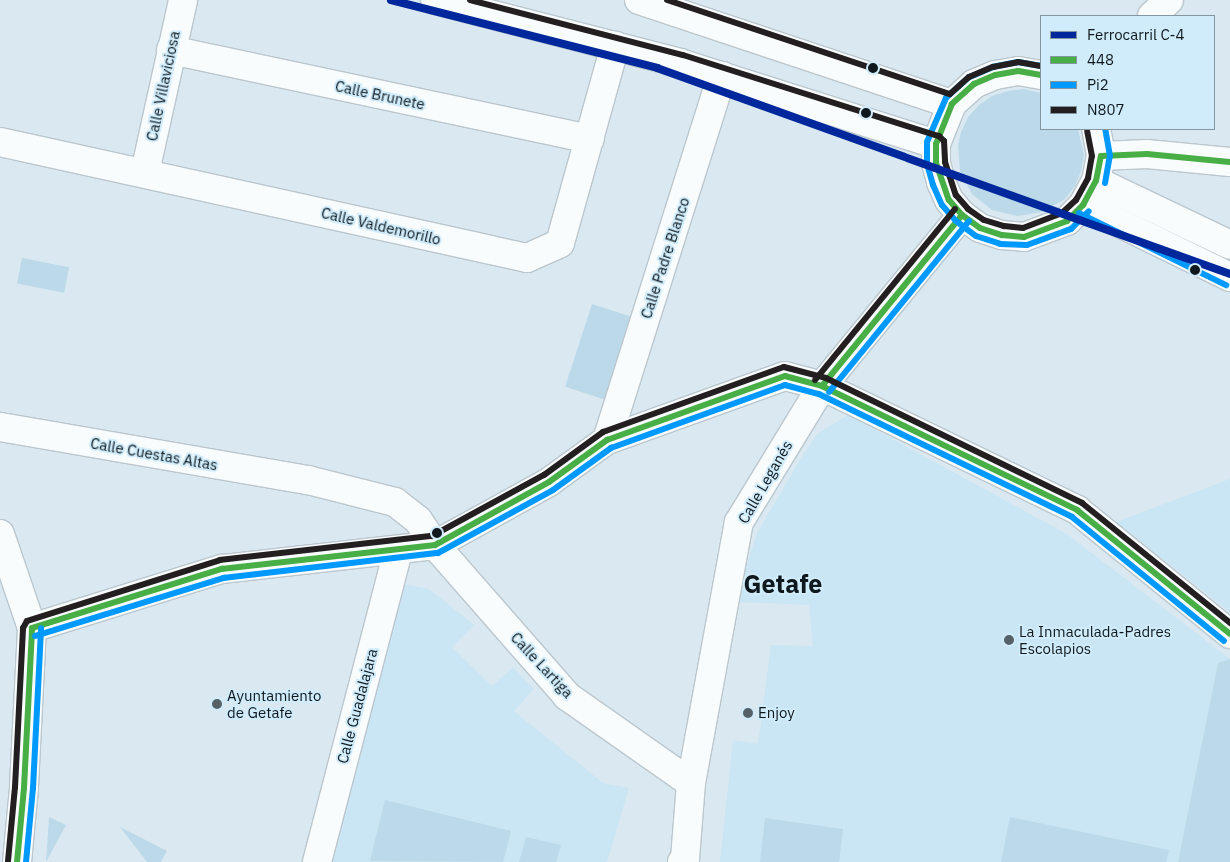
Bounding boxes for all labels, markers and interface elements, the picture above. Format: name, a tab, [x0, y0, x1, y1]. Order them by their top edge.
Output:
legend	[1040, 15, 1215, 130]
text: Ferrocarril C-4	[1087, 25, 1185, 44]
street label: Calle Villaviciosa	[143, 29, 183, 143]
text: 448	[1087, 50, 1114, 69]
unlabelled marker	[868, 63, 878, 73]
text: Pi2	[1087, 75, 1109, 94]
street label: Calle Brunete	[334, 77, 426, 113]
text: N807	[1087, 100, 1125, 119]
unlabelled marker	[861, 108, 871, 118]
street label: Calle Padre Blanco	[637, 195, 693, 321]
street label: Calle Valdemorillo	[319, 203, 443, 249]
unlabelled marker	[1190, 265, 1200, 275]
street label: Calle Cuestas Altas	[89, 434, 219, 474]
street label: Calle Leganés	[734, 437, 796, 527]
unlabelled marker	[432, 528, 442, 538]
district label: Getafe	[744, 569, 822, 599]
place label: La Inmaculada-Padres Escolapios	[1019, 622, 1171, 657]
street label: Calle Lartiga	[507, 628, 577, 702]
marker: La Inmaculada-Padres Escolapios	[1003, 634, 1015, 646]
street label: Calle Guadalajara	[333, 647, 381, 765]
place label: Ayuntamiento de Getafe	[227, 686, 321, 721]
marker: Ayuntamiento de Getafe	[211, 698, 223, 710]
place label: Enjoy	[758, 704, 795, 722]
marker: Enjoy	[742, 707, 754, 719]

